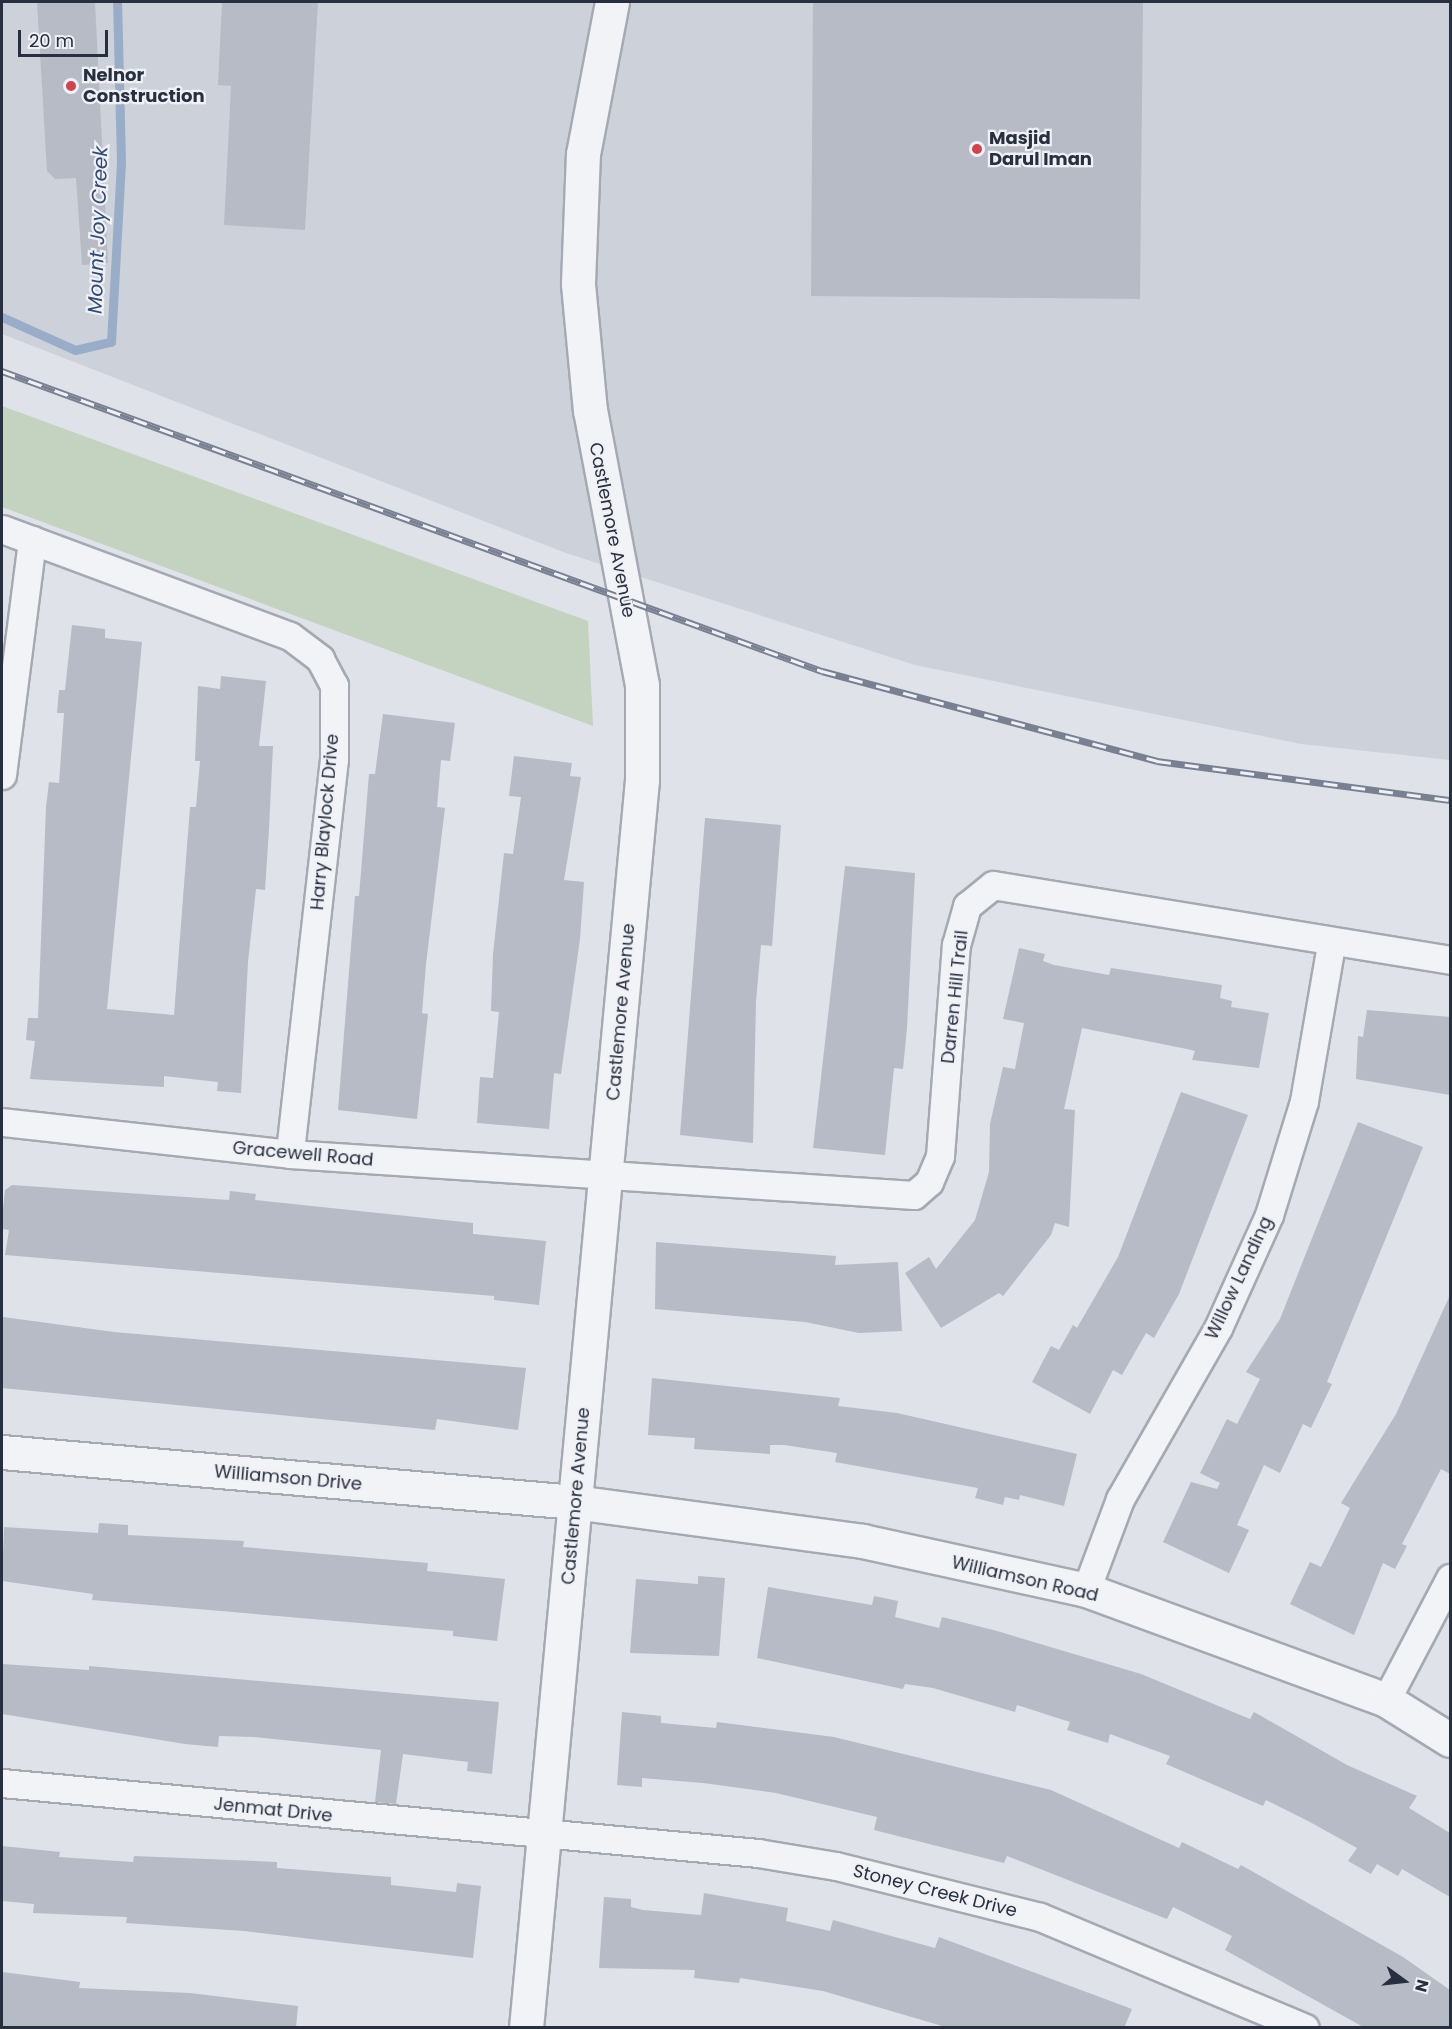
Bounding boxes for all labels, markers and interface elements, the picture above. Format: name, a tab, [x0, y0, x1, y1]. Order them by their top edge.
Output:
scale bar	[21, 18, 111, 56]
text: 20 m	[29, 28, 74, 53]
place label: Nelnor Construction	[83, 65, 205, 107]
marker: Nelnor Construction	[64, 79, 78, 93]
place label: Masjid Darul Iman	[989, 128, 1092, 170]
marker: Masjid Darul Iman	[970, 142, 984, 156]
water label: Mount Joy Creek	[83, 146, 113, 314]
street label: Castlemore Avenue	[584, 441, 640, 619]
street label: Harry Blaylock Drive	[307, 733, 343, 911]
street label: Castlemore Avenue	[602, 922, 640, 1102]
street label: Darren Hill Trail	[937, 929, 973, 1065]
street label: Gracewell Road	[232, 1137, 374, 1171]
street label: Willow Landing	[1201, 1213, 1277, 1343]
street label: Castlemore Avenue	[557, 1406, 595, 1586]
street label: Williamson Drive	[213, 1461, 363, 1495]
street label: Williamson Road	[949, 1552, 1101, 1606]
street label: Jenmat Drive	[212, 1793, 334, 1827]
street label: Stoney Creek Drive	[851, 1860, 1019, 1922]
north arrow	[1374, 1951, 1434, 2011]
text: N	[1409, 1977, 1435, 1995]

